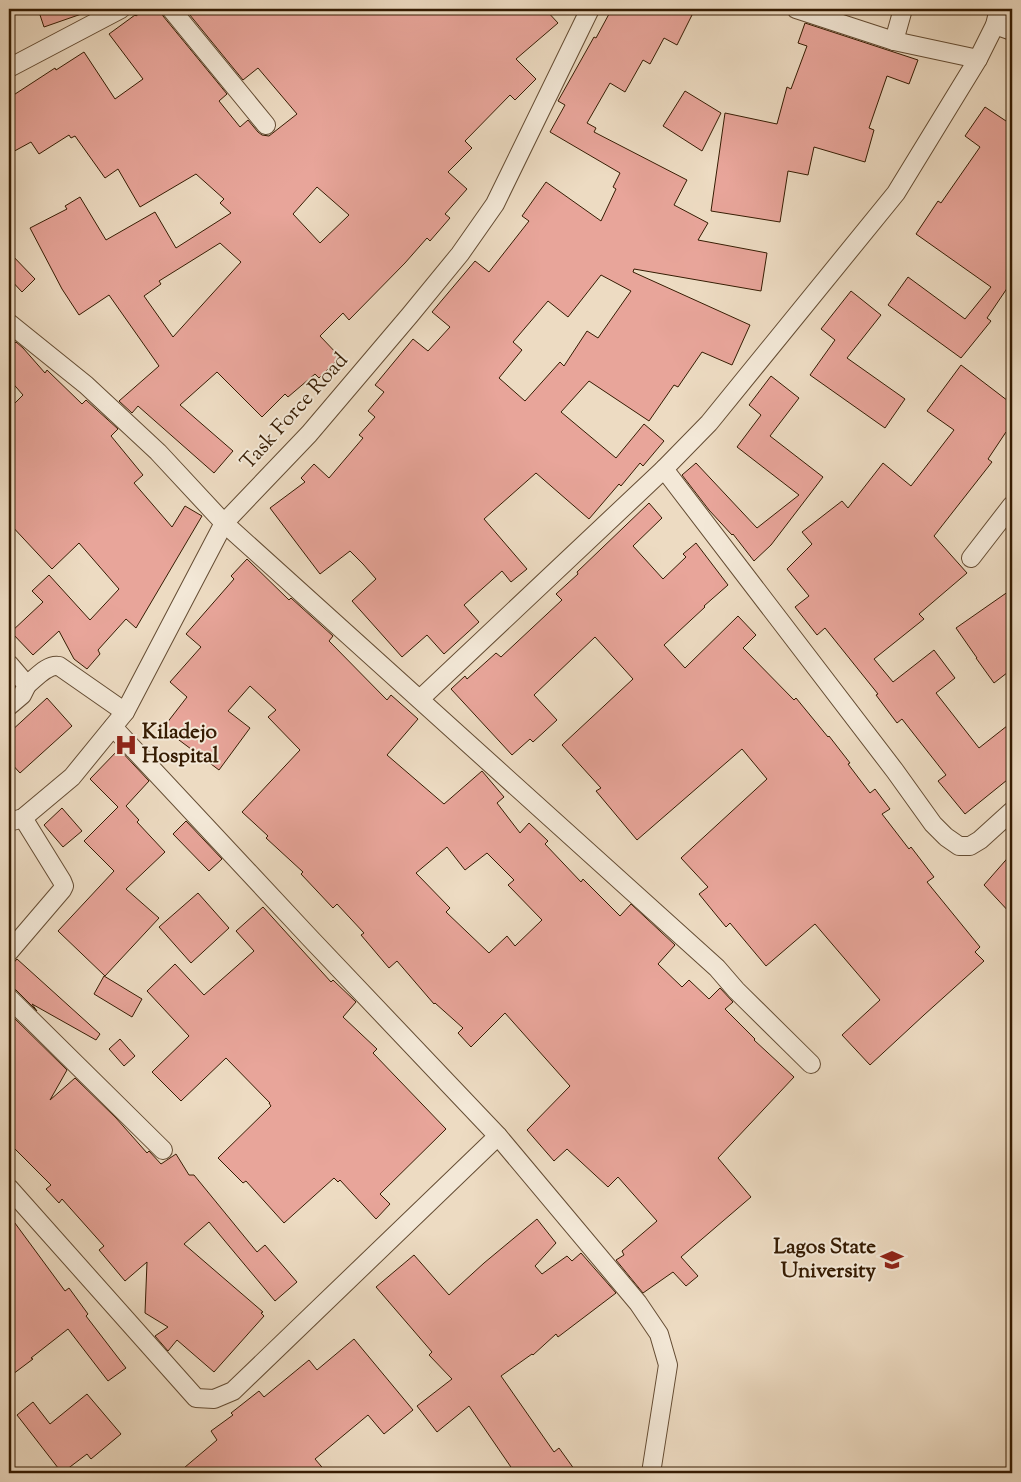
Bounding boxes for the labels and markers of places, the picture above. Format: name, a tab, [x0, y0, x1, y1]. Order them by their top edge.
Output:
place label: Kiladejo Hospital	[142, 718, 219, 772]
hospital icon: Kiladejo Hospital	[113, 732, 139, 758]
place label: Lagos State University	[773, 1233, 877, 1287]
school or university icon: Lagos State University	[879, 1247, 905, 1273]

